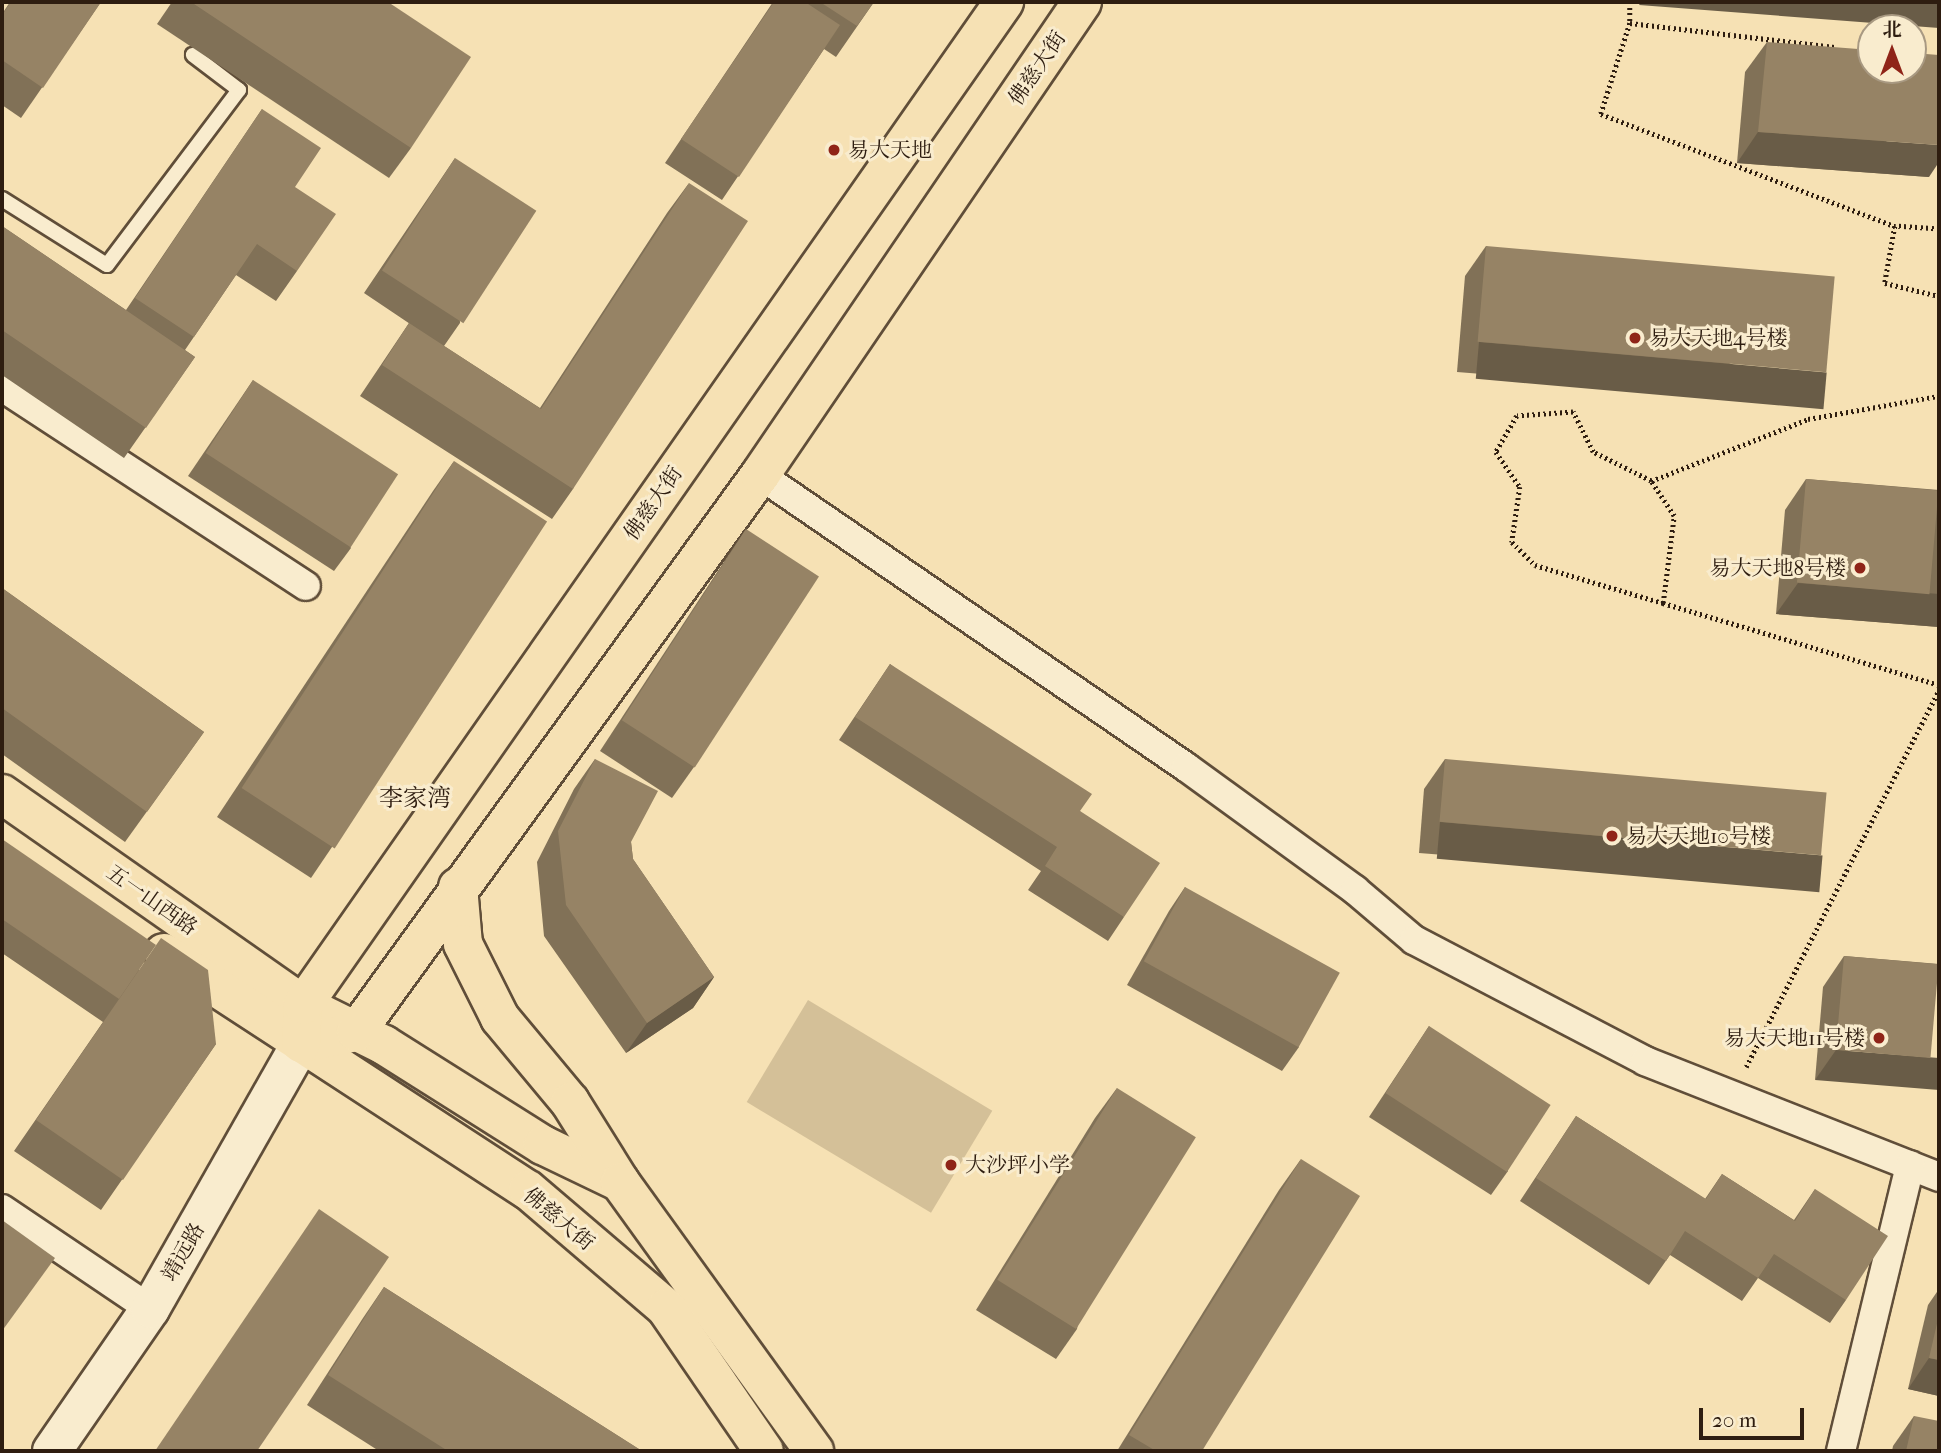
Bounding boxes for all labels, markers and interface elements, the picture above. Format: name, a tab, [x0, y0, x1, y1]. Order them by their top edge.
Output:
north arrow	[1857, 14, 1927, 84]
text: 北	[1882, 19, 1902, 41]
street label: 佛慈大街	[1003, 26, 1071, 110]
place label: 易大天地	[848, 137, 932, 163]
marker: 易大天地	[826, 142, 842, 158]
place label: 易大天地4号楼	[1649, 325, 1787, 351]
marker: 易大天地4号楼	[1627, 330, 1643, 346]
street label: 佛慈大街	[619, 461, 687, 545]
place label: 易大天地8号楼	[1709, 555, 1846, 581]
marker: 易大天地8号楼	[1852, 560, 1868, 576]
district label: 李家湾	[379, 785, 451, 813]
place label: 易大天地10号楼	[1626, 823, 1771, 849]
marker: 易大天地10号楼	[1604, 828, 1620, 844]
street label: 五一山西路	[102, 860, 202, 940]
place label: 易大天地11号楼	[1724, 1025, 1865, 1051]
marker: 易大天地11号楼	[1871, 1030, 1887, 1046]
place label: 大沙坪小学	[965, 1152, 1070, 1178]
marker: 大沙坪小学	[943, 1157, 959, 1173]
street label: 佛慈大街	[519, 1182, 599, 1256]
street label: 靖远路	[156, 1218, 210, 1286]
scale bar	[1703, 1394, 1808, 1438]
text: 20 m	[1712, 1408, 1756, 1432]

